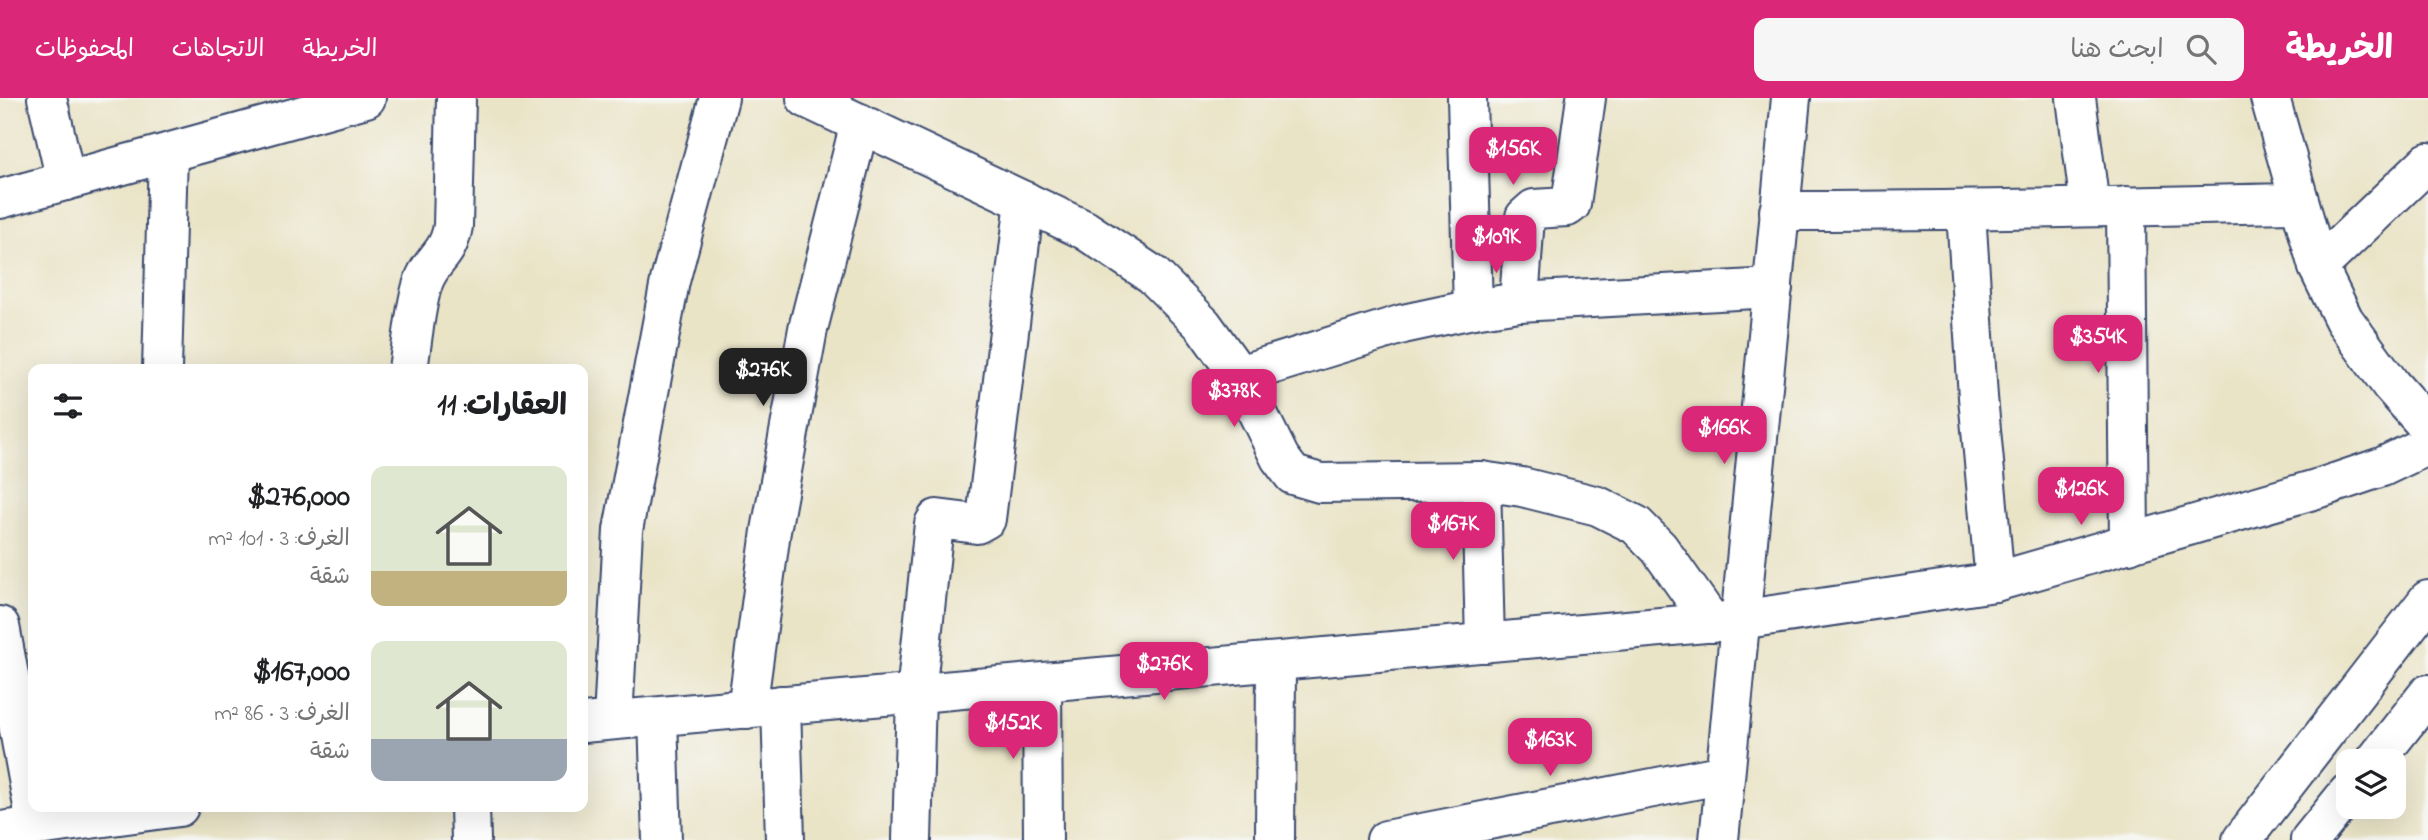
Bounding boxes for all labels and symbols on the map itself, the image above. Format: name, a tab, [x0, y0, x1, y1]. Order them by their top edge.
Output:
pin: $156K	[1464, 127, 1562, 187]
pin: $109K	[1447, 216, 1545, 275]
pin: $354K	[2049, 316, 2147, 375]
pin: $276K	[714, 348, 812, 408]
pin: $378K	[1185, 370, 1283, 429]
pin: $166K	[1675, 406, 1773, 466]
pin: $126K	[2032, 468, 2130, 527]
pin: $167K	[1404, 503, 1502, 562]
pin: $276K	[1115, 642, 1213, 702]
pin: $152K	[964, 702, 1062, 761]
pin: $163K	[1501, 718, 1599, 778]

